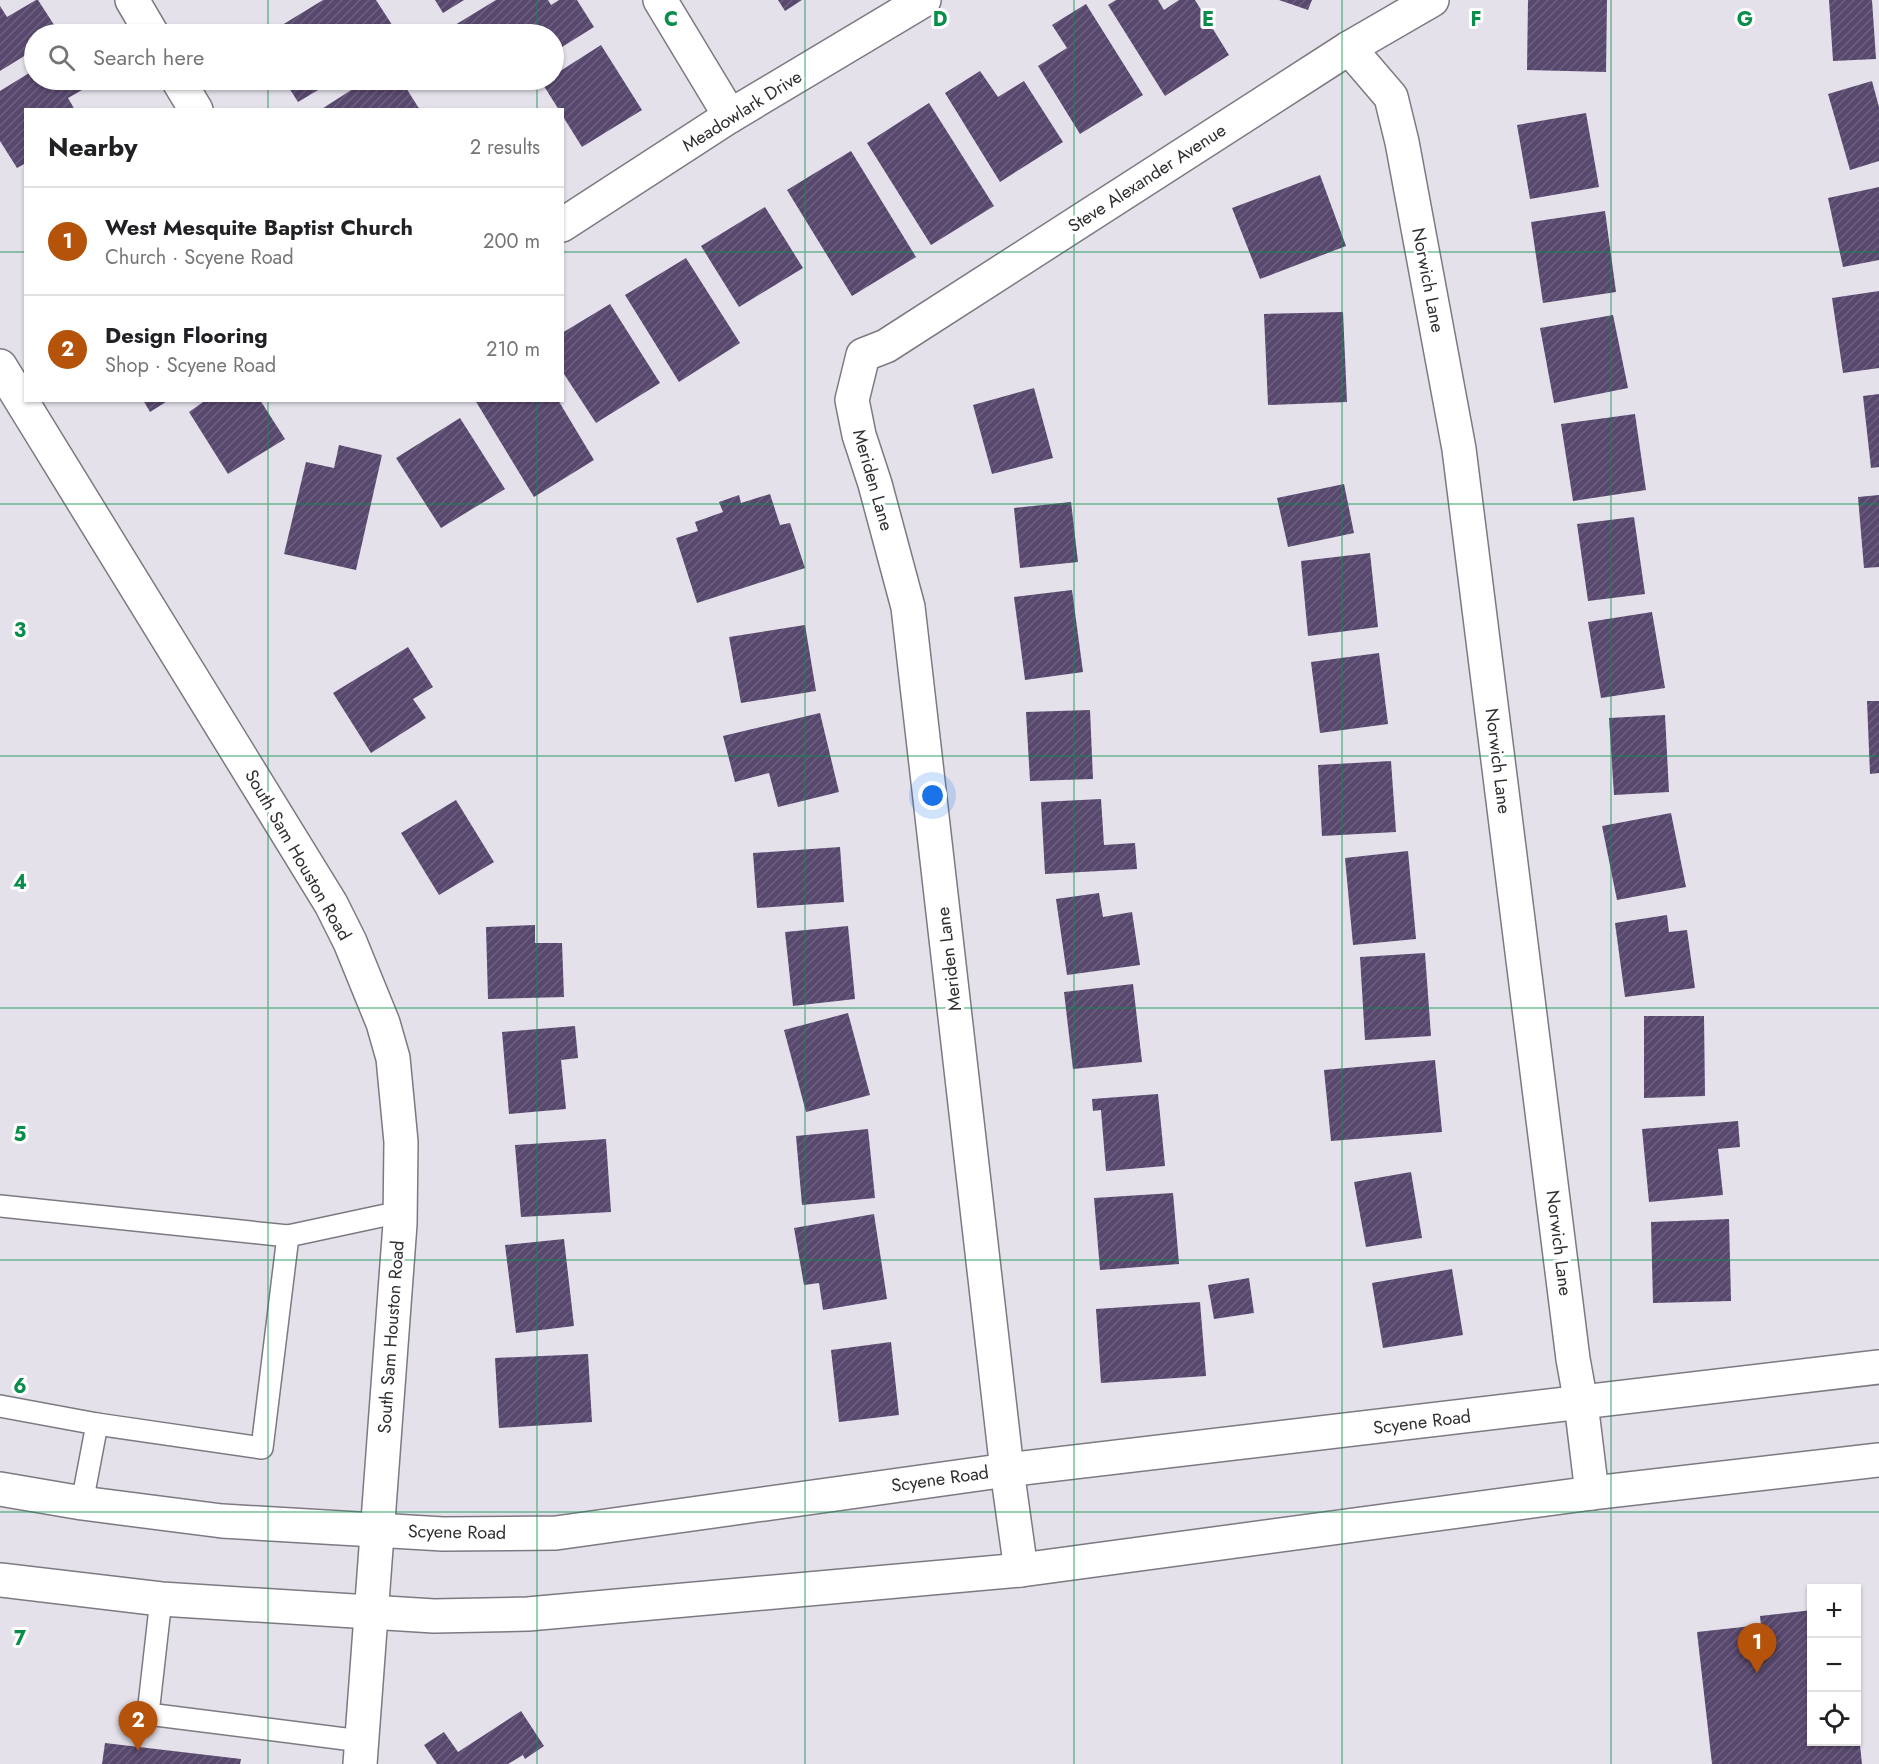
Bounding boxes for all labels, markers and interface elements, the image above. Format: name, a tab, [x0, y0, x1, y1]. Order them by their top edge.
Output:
text: C	[664, 5, 678, 34]
text: D	[933, 5, 947, 34]
text: E	[1202, 5, 1214, 34]
text: F	[1470, 5, 1482, 34]
text: G	[1737, 5, 1753, 34]
search box	[24, 24, 564, 90]
icon: search	[45, 41, 78, 74]
text: Search here	[93, 41, 204, 73]
street label: Meadowlark Drive	[677, 64, 807, 158]
street label: Steve Alexander Avenue	[1063, 117, 1231, 239]
text: Nearby	[48, 128, 137, 166]
text: 2 results	[470, 133, 540, 162]
text: West Mesquite Baptist Church	[105, 211, 413, 243]
street label: Norwich Lane	[1405, 225, 1451, 335]
text: 1	[62, 227, 73, 256]
text: 200 m	[483, 227, 540, 256]
text: Church · Scyene Road	[105, 243, 294, 272]
text: Design Flooring	[105, 319, 268, 351]
text: 2	[61, 335, 74, 364]
text: 210 m	[486, 335, 540, 364]
text: Shop · Scyene Road	[105, 351, 276, 380]
street label: Meriden Lane	[846, 426, 900, 534]
text: 3	[14, 616, 26, 645]
street label: Norwich Lane	[1479, 707, 1517, 815]
street label: South Sam Houston Road	[238, 765, 358, 945]
your location	[918, 781, 947, 810]
text: 4	[13, 868, 27, 897]
street label: Meriden Lane	[930, 906, 968, 1012]
text: 5	[14, 1120, 27, 1149]
street label: Norwich Lane	[1540, 1189, 1578, 1297]
street label: South Sam Houston Road	[371, 1240, 411, 1434]
text: 6	[13, 1372, 27, 1401]
street label: Scyene Road	[1372, 1403, 1472, 1441]
street label: Scyene Road	[889, 1459, 991, 1499]
street label: Scyene Road	[408, 1518, 506, 1546]
map controls	[1807, 1584, 1861, 1746]
button: +	[1807, 1584, 1861, 1638]
text: 7	[14, 1624, 27, 1653]
pin: 1	[1738, 1624, 1776, 1673]
button: −	[1807, 1638, 1861, 1692]
button: locate	[1807, 1692, 1861, 1746]
pin: 2	[118, 1702, 158, 1751]

